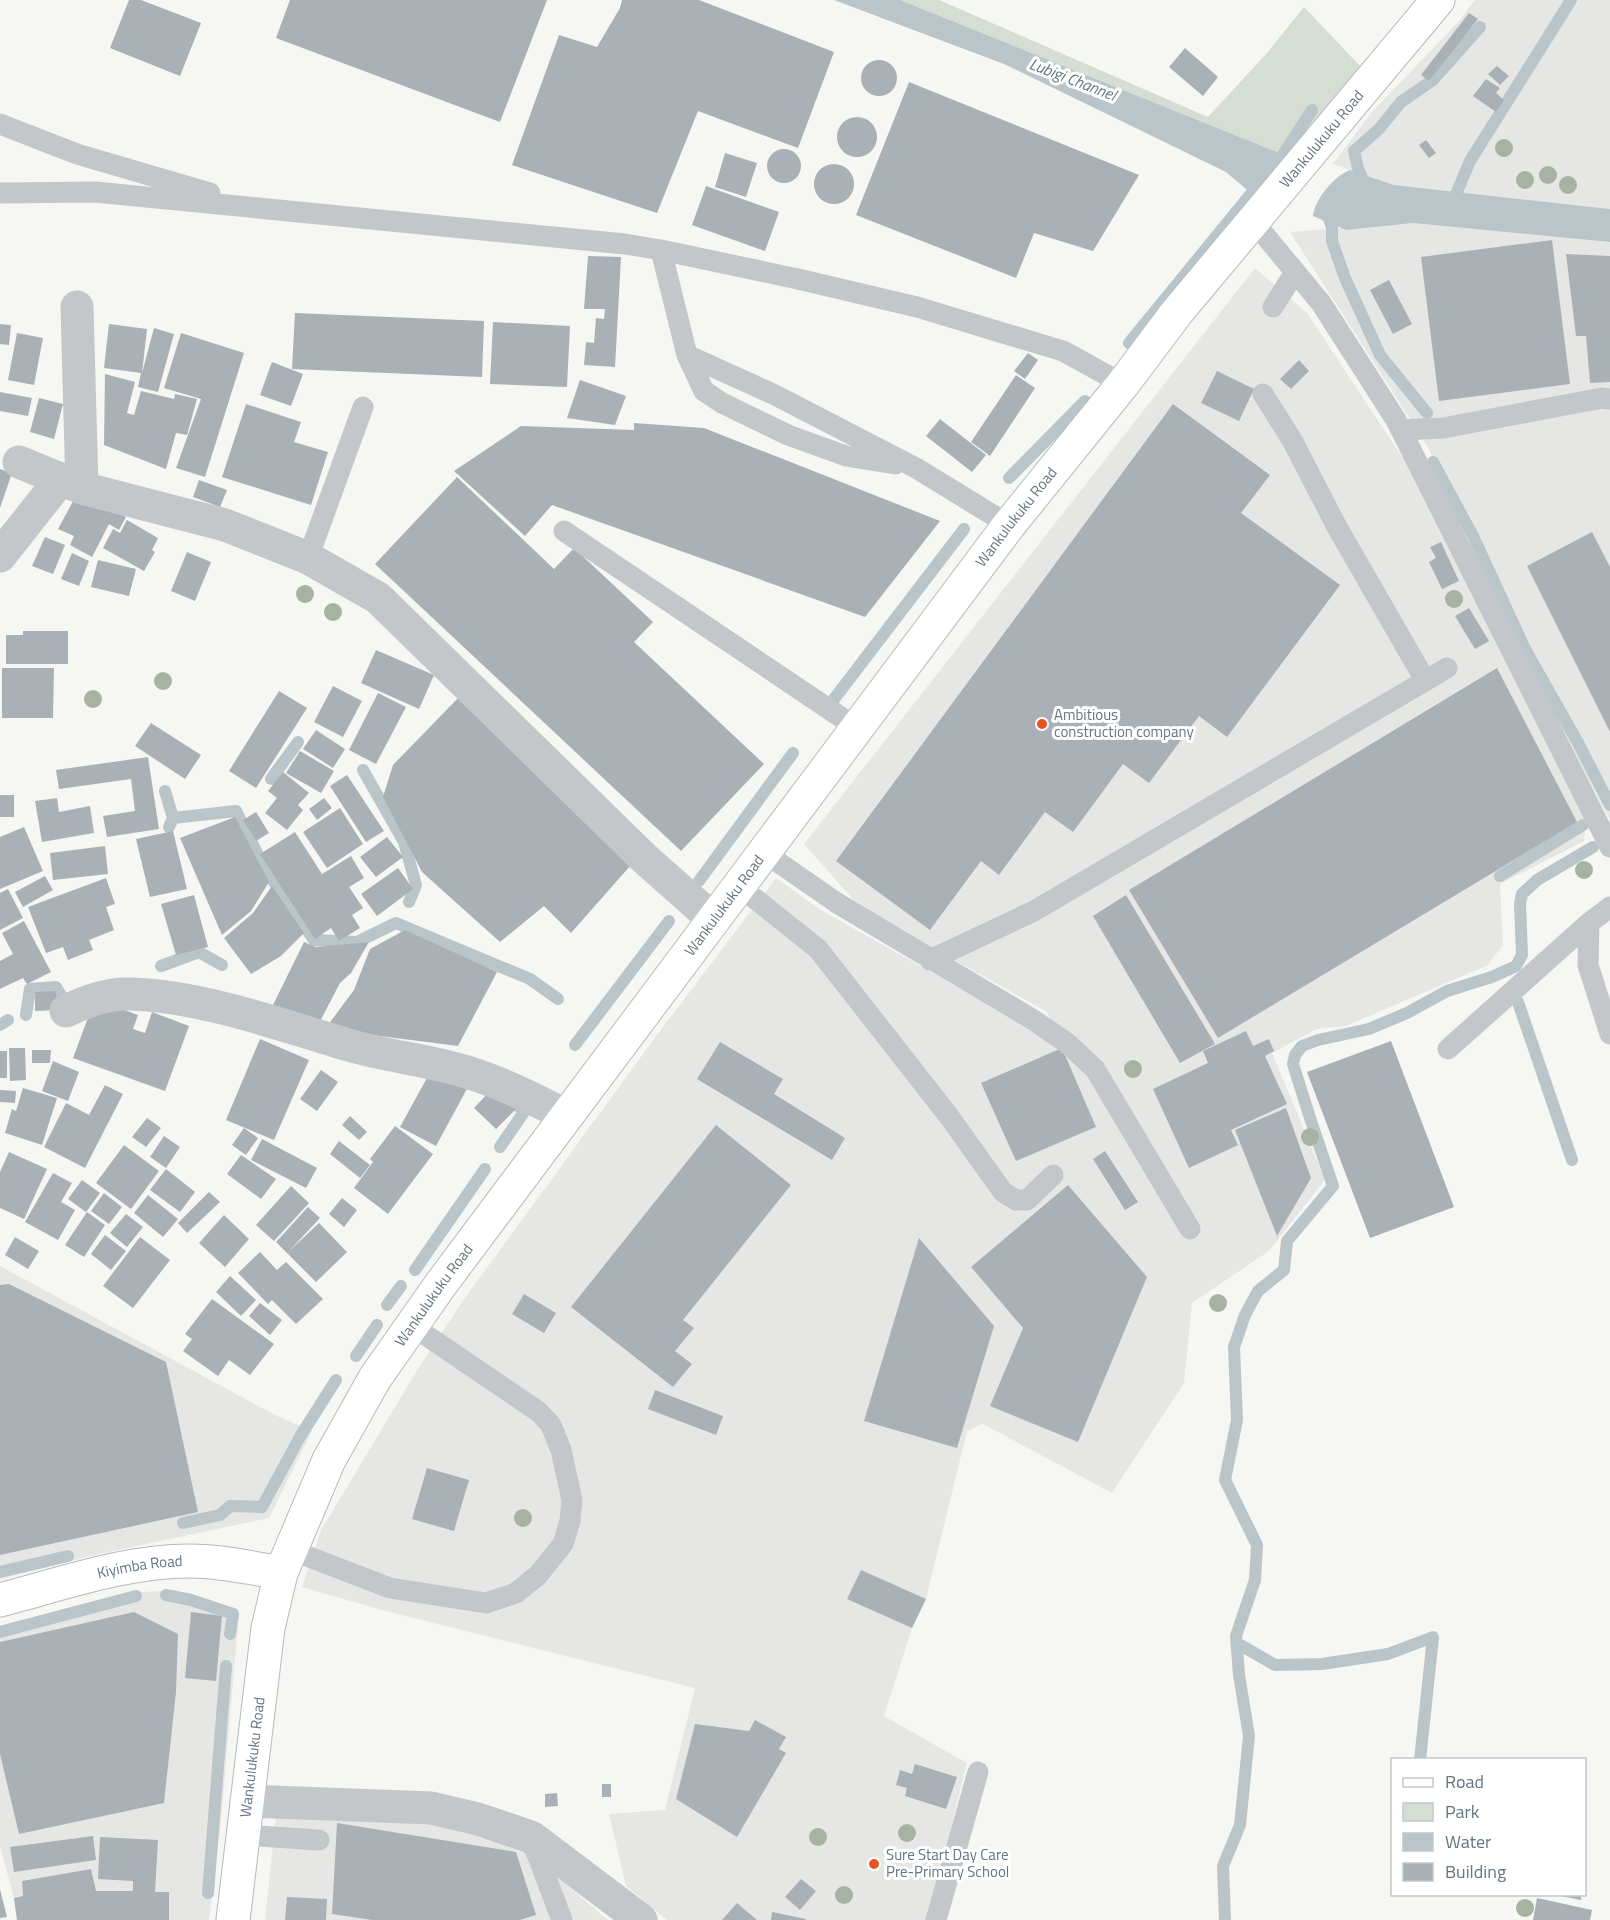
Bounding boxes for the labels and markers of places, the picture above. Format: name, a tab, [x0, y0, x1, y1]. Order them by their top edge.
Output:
place label: Ambitious construction company	[1054, 703, 1194, 743]
marker: Ambitious construction company	[1035, 717, 1049, 731]
place label: Sure Start Day Care Pre-Primary School	[886, 1843, 1009, 1883]
marker: Sure Start Day Care Pre-Primary School	[867, 1857, 881, 1871]

